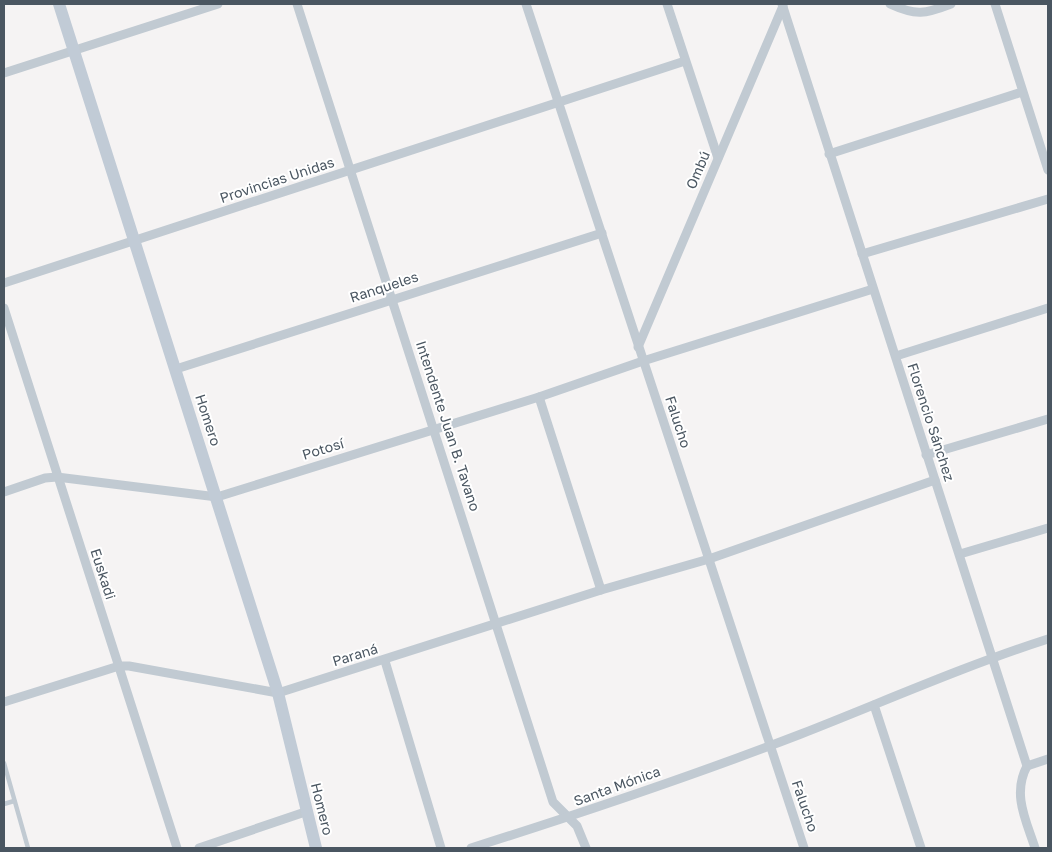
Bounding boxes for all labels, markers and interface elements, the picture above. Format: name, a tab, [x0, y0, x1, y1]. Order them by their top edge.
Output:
street label: Ombú	[682, 148, 713, 191]
street label: Provincias Unidas	[217, 153, 336, 206]
street label: Ranqueles	[347, 267, 420, 306]
street label: Intendente Juan B. Tavano	[413, 338, 484, 513]
street label: Florencio Sánchez	[904, 361, 959, 483]
street label: Homero	[192, 392, 225, 448]
street label: Falucho	[662, 394, 695, 450]
street label: Potosí	[300, 434, 347, 463]
street label: Euskadi	[87, 546, 120, 601]
street label: Paraná	[330, 640, 380, 669]
street label: Santa Mónica	[571, 762, 662, 809]
street label: Falucho	[789, 778, 822, 834]
street label: Homero	[308, 781, 337, 837]

